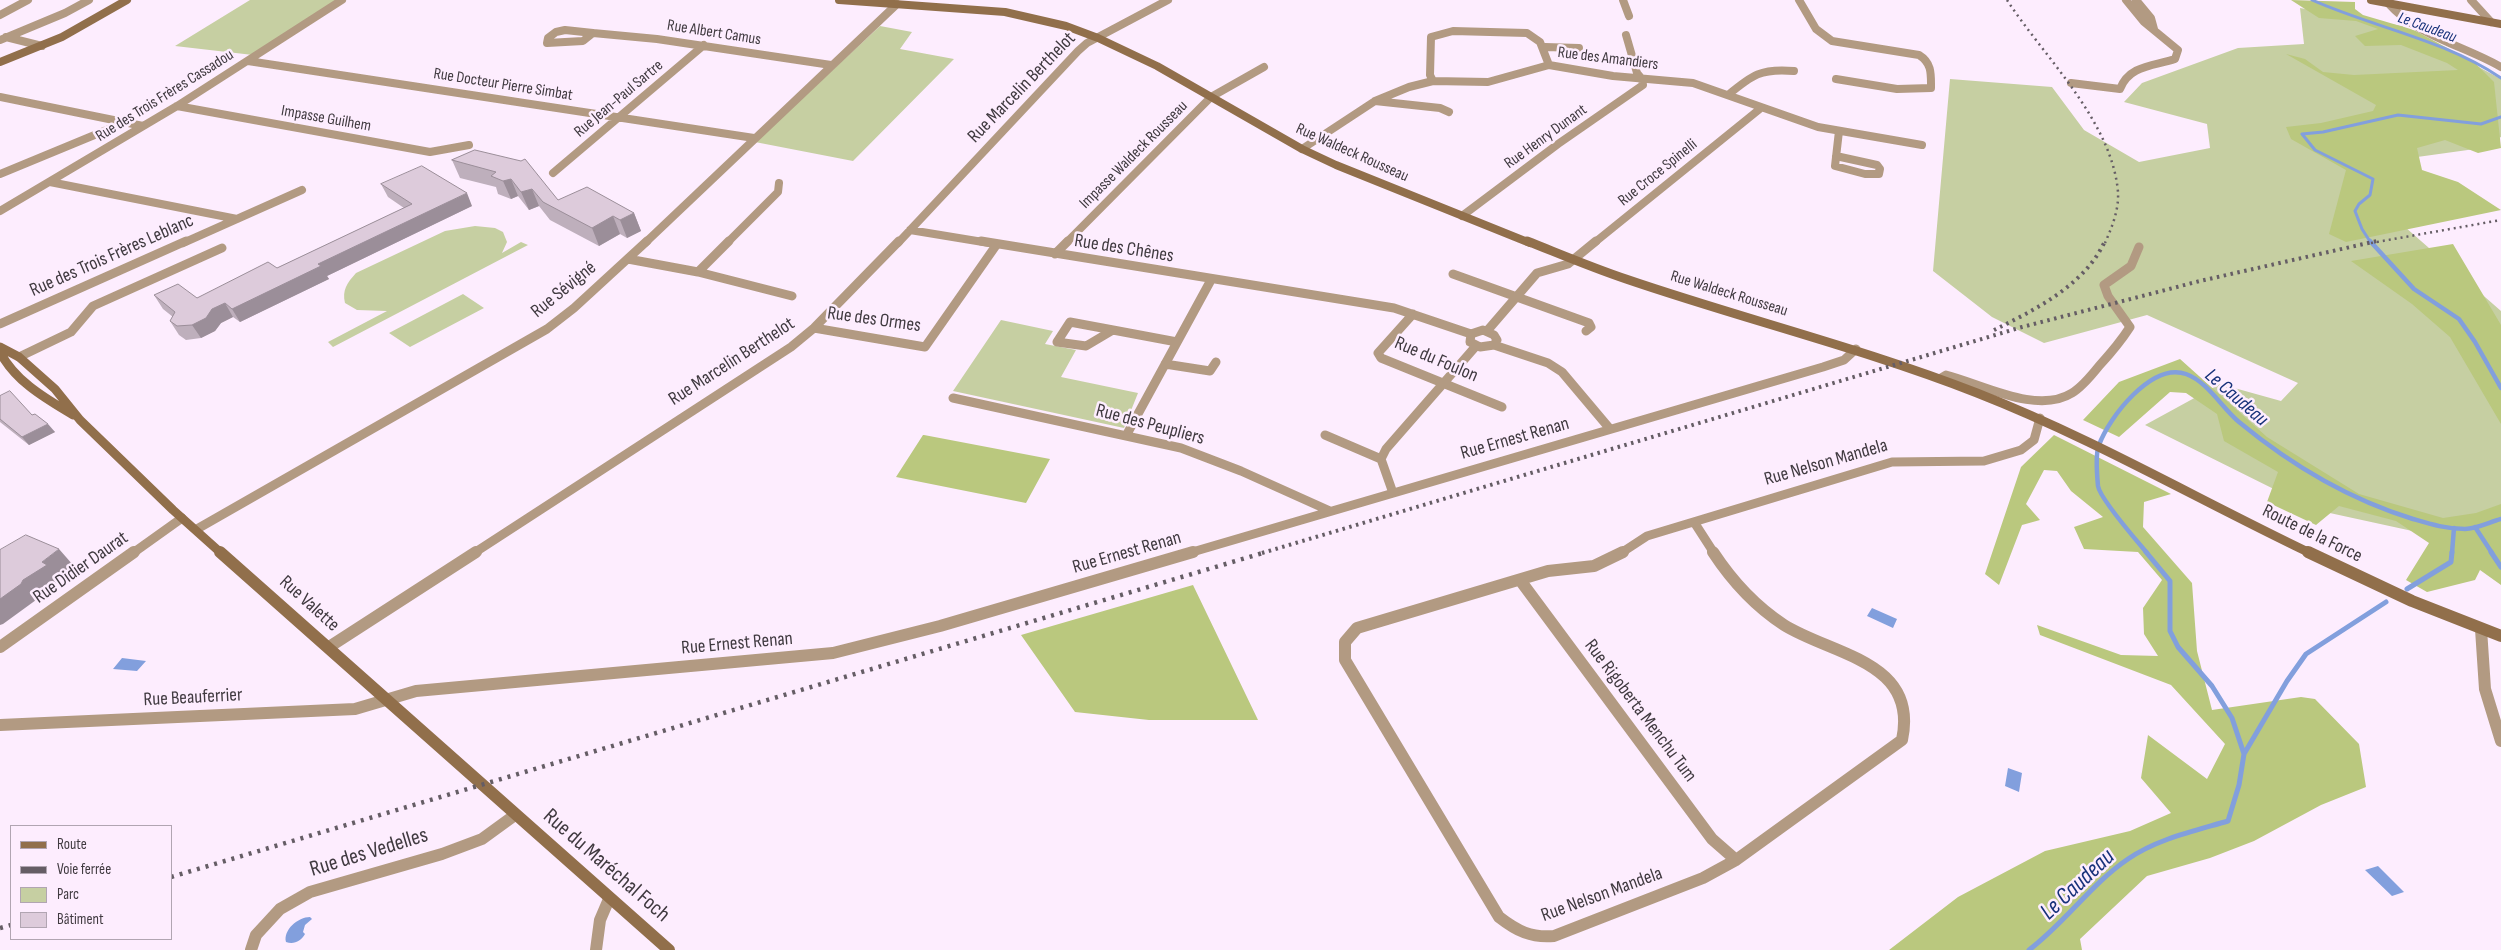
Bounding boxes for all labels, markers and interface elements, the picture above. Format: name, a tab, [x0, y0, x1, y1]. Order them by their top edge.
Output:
water label: Le Caudeau	[2395, 9, 2459, 47]
street label: Rue Albert Camus	[666, 16, 762, 50]
street label: Rue Marcelin Berthelot	[963, 28, 1081, 148]
street label: Rue des Amandiers	[1557, 43, 1659, 75]
street label: Rue des Trois Frères Cassadou	[93, 46, 237, 146]
street label: Rue Jean-Paul Sartre	[571, 56, 667, 142]
street label: Rue Docteur Pierre Simbat	[432, 65, 574, 105]
street label: Impasse Waldeck Rousseau	[1076, 97, 1192, 213]
street label: Rue Henry Dunant	[1501, 101, 1591, 173]
street label: Impasse Guilhem	[280, 102, 372, 136]
street label: Rue Waldeck Rousseau	[1293, 120, 1411, 186]
street label: Rue Croce Spinelli	[1615, 135, 1701, 211]
street label: Rue des Trois Frères Leblanc	[27, 210, 197, 302]
street label: Rue des Chênes	[1073, 230, 1175, 268]
street label: Rue Sévigné	[527, 257, 601, 323]
street label: Rue Waldeck Rousseau	[1668, 267, 1790, 321]
street label: Rue des Ormes	[826, 302, 922, 338]
street label: Rue Marcelin Berthelot	[665, 313, 799, 411]
street label: Rue du Foulon	[1391, 332, 1481, 388]
water label: Le Caudeau	[2200, 364, 2272, 432]
street label: Rue des Peupliers	[1093, 400, 1207, 450]
street label: Rue Ernest Renan	[1458, 413, 1572, 465]
street label: Rue Nelson Mandela	[1762, 435, 1890, 491]
street label: Route de la Force	[2258, 500, 2366, 568]
street label: Rue Didier Daurat	[29, 527, 133, 609]
street label: Rue Ernest Renan	[1070, 527, 1184, 579]
street label: Rue Valette	[274, 571, 344, 637]
street label: Rue Ernest Renan	[680, 628, 794, 660]
street label: Rue Rigoberta Menchu Tum	[1579, 635, 1701, 787]
street label: Rue Beauferrier	[143, 684, 243, 712]
street label: Rue du Maréchal Foch	[537, 804, 675, 928]
street label: Rue des Vedelles	[307, 823, 431, 883]
legend	[10, 825, 172, 940]
text: Route	[57, 835, 87, 854]
water label: Le Caudeau	[2035, 843, 2121, 927]
text: Voie ferrée	[57, 860, 111, 879]
street label: Rue Nelson Mandela	[1538, 863, 1666, 927]
text: Parc	[57, 885, 79, 904]
text: Bâtiment	[57, 910, 104, 929]

